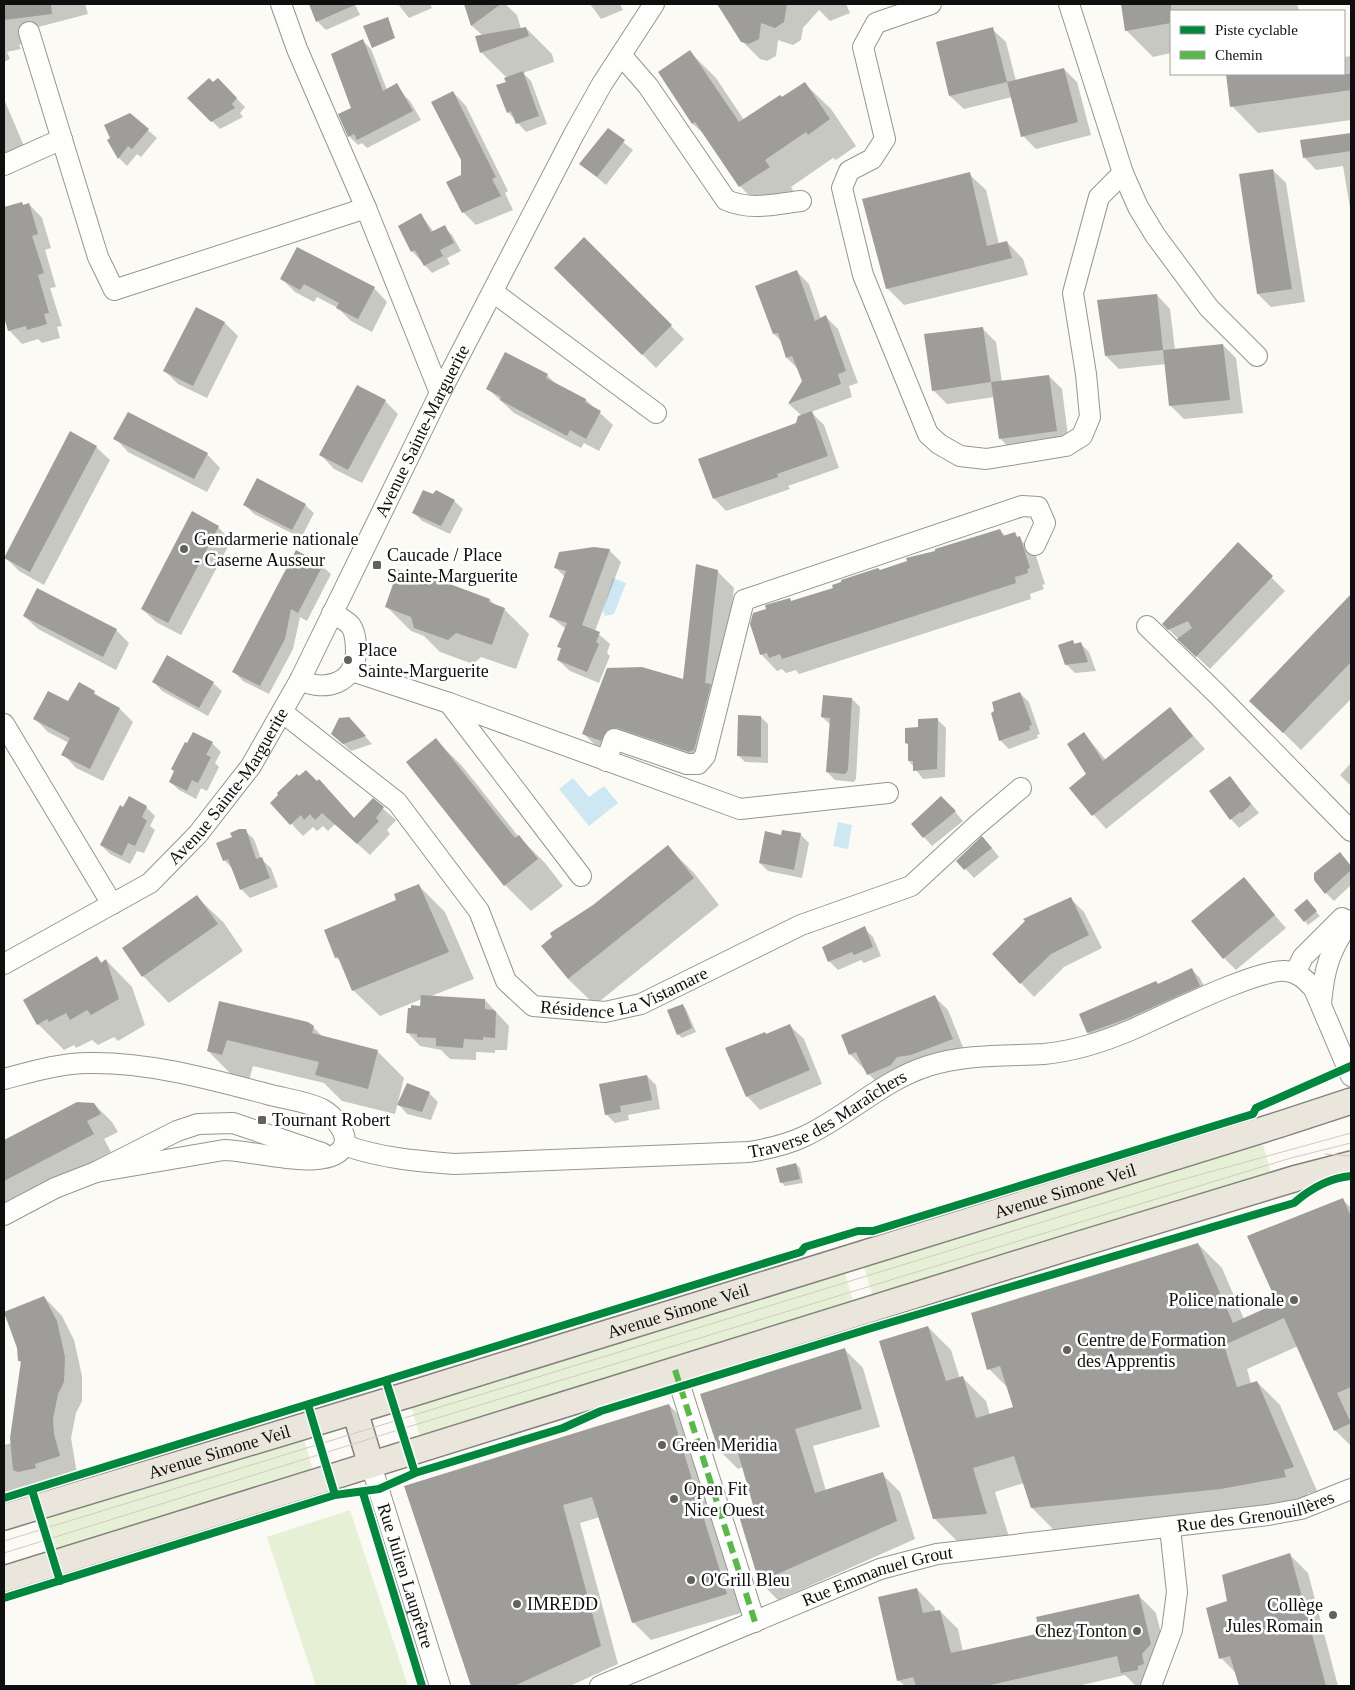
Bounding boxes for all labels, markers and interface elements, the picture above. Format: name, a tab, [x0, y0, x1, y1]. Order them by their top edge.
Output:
legend	[1170, 10, 1345, 75]
text: Piste cyclable	[1215, 22, 1298, 38]
text: Chemin	[1215, 47, 1263, 63]
street label: Avenue Sainte-Marguerite	[371, 341, 473, 521]
place label: Gendarmerie nationale - Caserne Ausseur	[194, 529, 358, 570]
marker: Gendarmerie nationale - Caserne Ausseur	[178, 543, 190, 555]
place label: Caucade / Place Sainte-Marguerite	[387, 545, 518, 586]
marker: Caucade / Place Sainte-Marguerite	[371, 559, 383, 571]
place label: Place Sainte-Marguerite	[358, 640, 489, 681]
marker: Place Sainte-Marguerite	[342, 654, 354, 666]
street label: Avenue Sainte-Marguerite	[164, 704, 292, 869]
street label: Résidence La Vistamare	[540, 963, 711, 1022]
street label: Traverse des Maraîchers	[747, 1066, 910, 1162]
place label: Tournant Robert	[272, 1110, 390, 1130]
marker: Tournant Robert	[256, 1114, 268, 1126]
street label: Avenue Simone Veil	[992, 1160, 1138, 1222]
street label: Avenue Simone Veil	[605, 1280, 752, 1342]
place label: Police nationale	[1169, 1290, 1284, 1310]
marker: Police nationale	[1288, 1294, 1300, 1306]
place label: Centre de Formation des Apprentis	[1077, 1330, 1226, 1371]
marker: Centre de Formation des Apprentis	[1061, 1344, 1073, 1356]
street label: Avenue Simone Veil	[146, 1421, 293, 1483]
place label: Green Meridia	[672, 1435, 777, 1455]
marker: Green Meridia	[656, 1439, 668, 1451]
place label: Open Fit Nice Ouest	[684, 1479, 764, 1520]
street label: Rue des Grenouillères	[1176, 1487, 1337, 1536]
marker: Open Fit Nice Ouest	[668, 1493, 680, 1505]
street label: Rue Julien Lauprêtre	[374, 1501, 438, 1651]
street label: Rue Emmanuel Grout	[799, 1542, 954, 1610]
place label: O'Grill Bleu	[701, 1570, 790, 1590]
marker: O'Grill Bleu	[685, 1574, 697, 1586]
place label: IMREDD	[527, 1594, 598, 1614]
place label: Collège Jules Romain	[1226, 1595, 1323, 1636]
marker: IMREDD	[511, 1598, 523, 1610]
marker: Collège Jules Romain	[1327, 1609, 1339, 1621]
place label: Chez Tonton	[1035, 1621, 1127, 1641]
marker: Chez Tonton	[1131, 1625, 1143, 1637]

